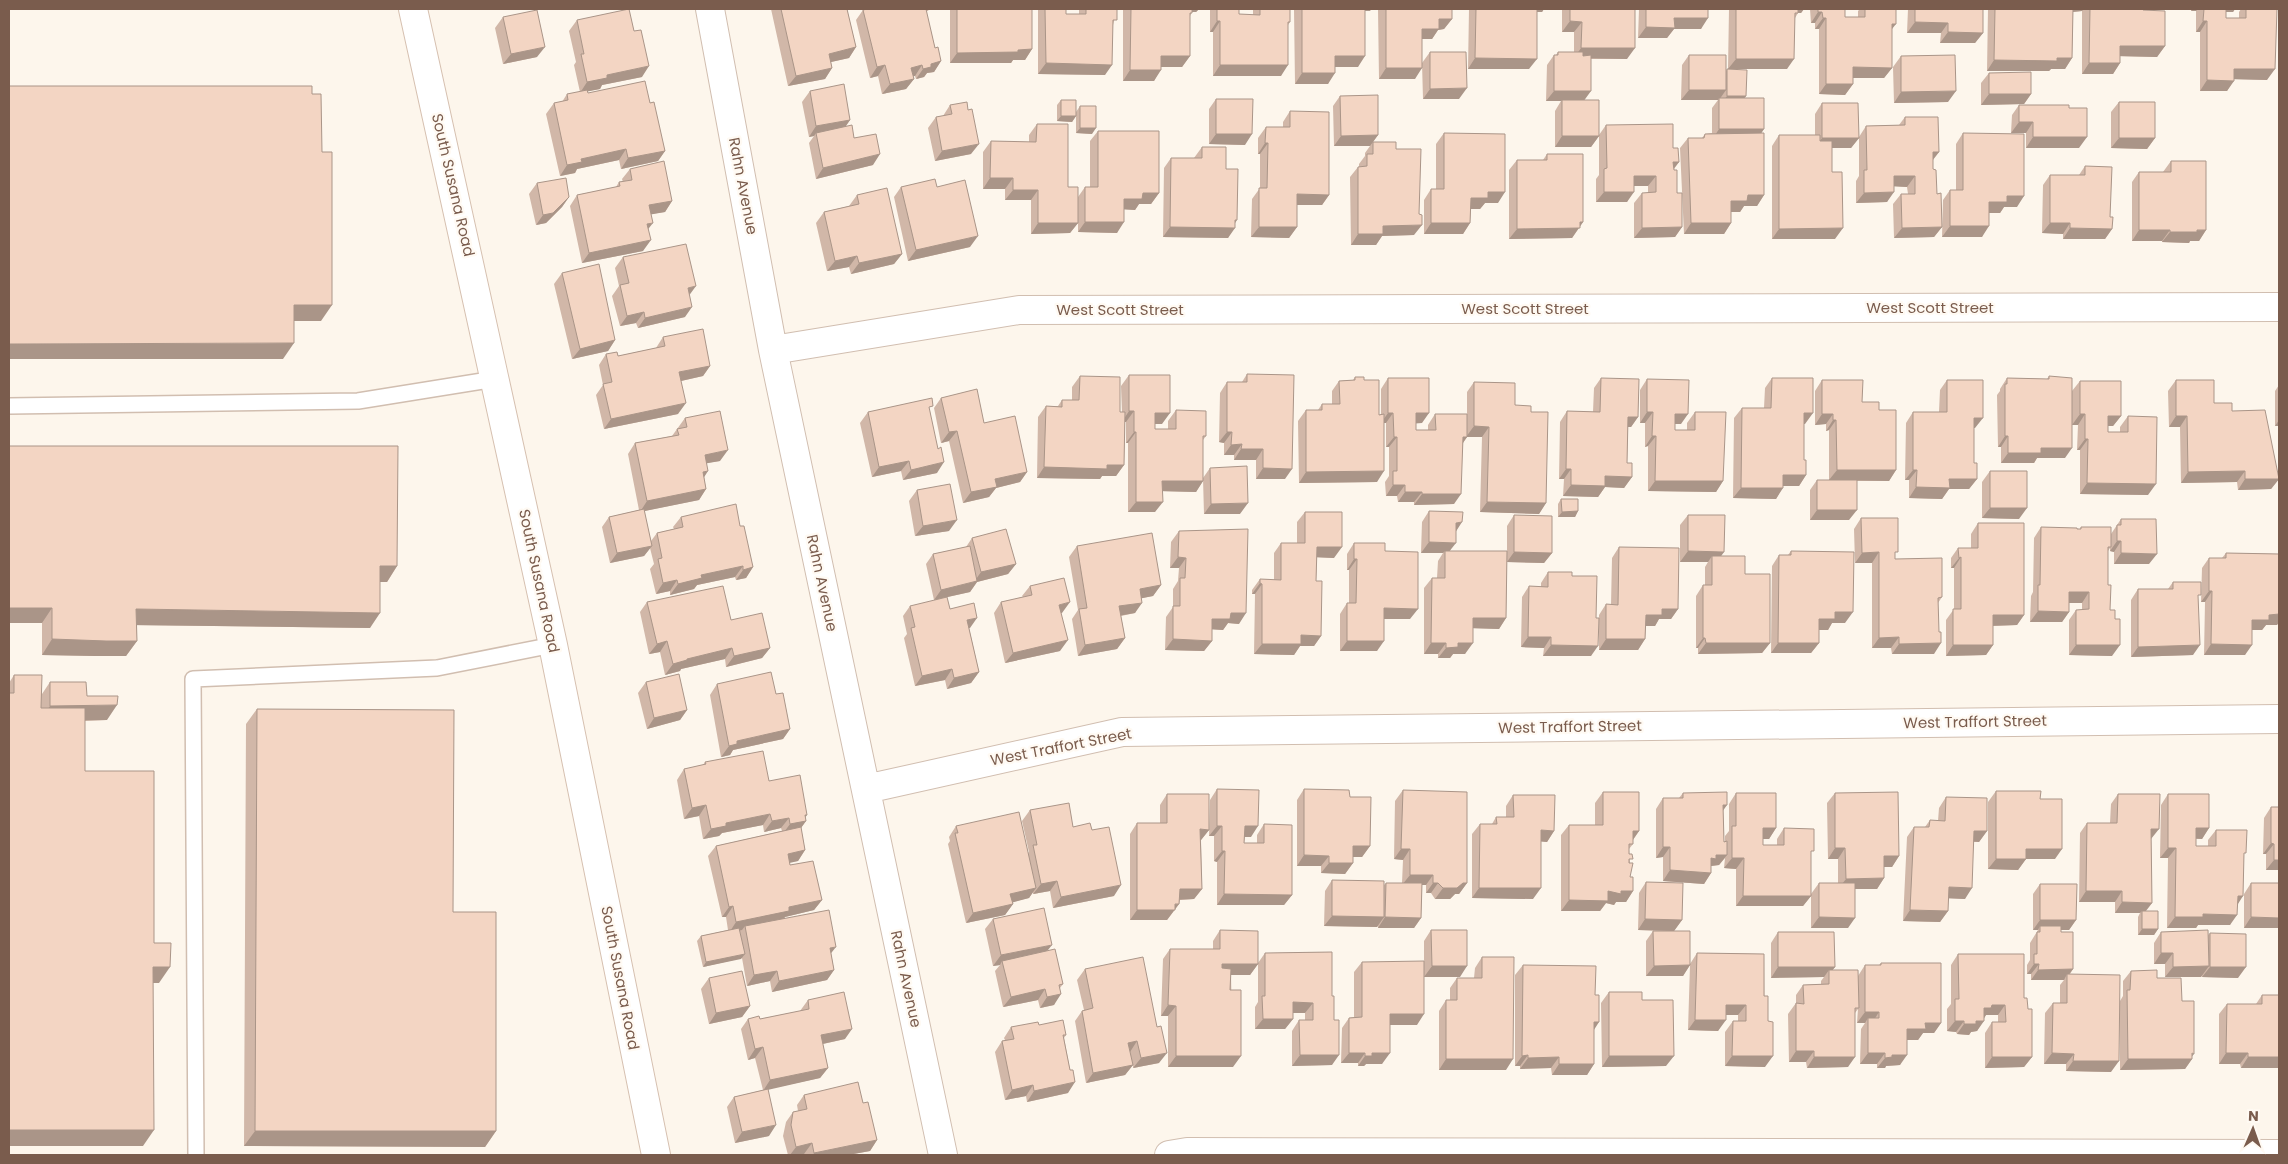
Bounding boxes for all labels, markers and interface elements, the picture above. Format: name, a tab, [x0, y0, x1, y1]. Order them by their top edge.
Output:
street label: South Susana Road	[427, 111, 480, 258]
street label: Rahn Avenue	[724, 135, 763, 236]
street label: West Scott Street	[1866, 297, 1994, 318]
street label: West Scott Street	[1461, 298, 1589, 319]
street label: West Scott Street	[1056, 299, 1184, 320]
street label: South Susana Road	[514, 507, 565, 655]
street label: Rahn Avenue	[802, 532, 843, 633]
street label: West Traffort Street	[1903, 710, 2047, 733]
street label: West Traffort Street	[1498, 715, 1642, 738]
street label: West Traffort Street	[988, 723, 1133, 771]
street label: South Susana Road	[596, 904, 645, 1052]
street label: Rahn Avenue	[886, 928, 927, 1029]
north arrow	[2228, 1104, 2278, 1154]
text: N	[2248, 1106, 2259, 1126]

